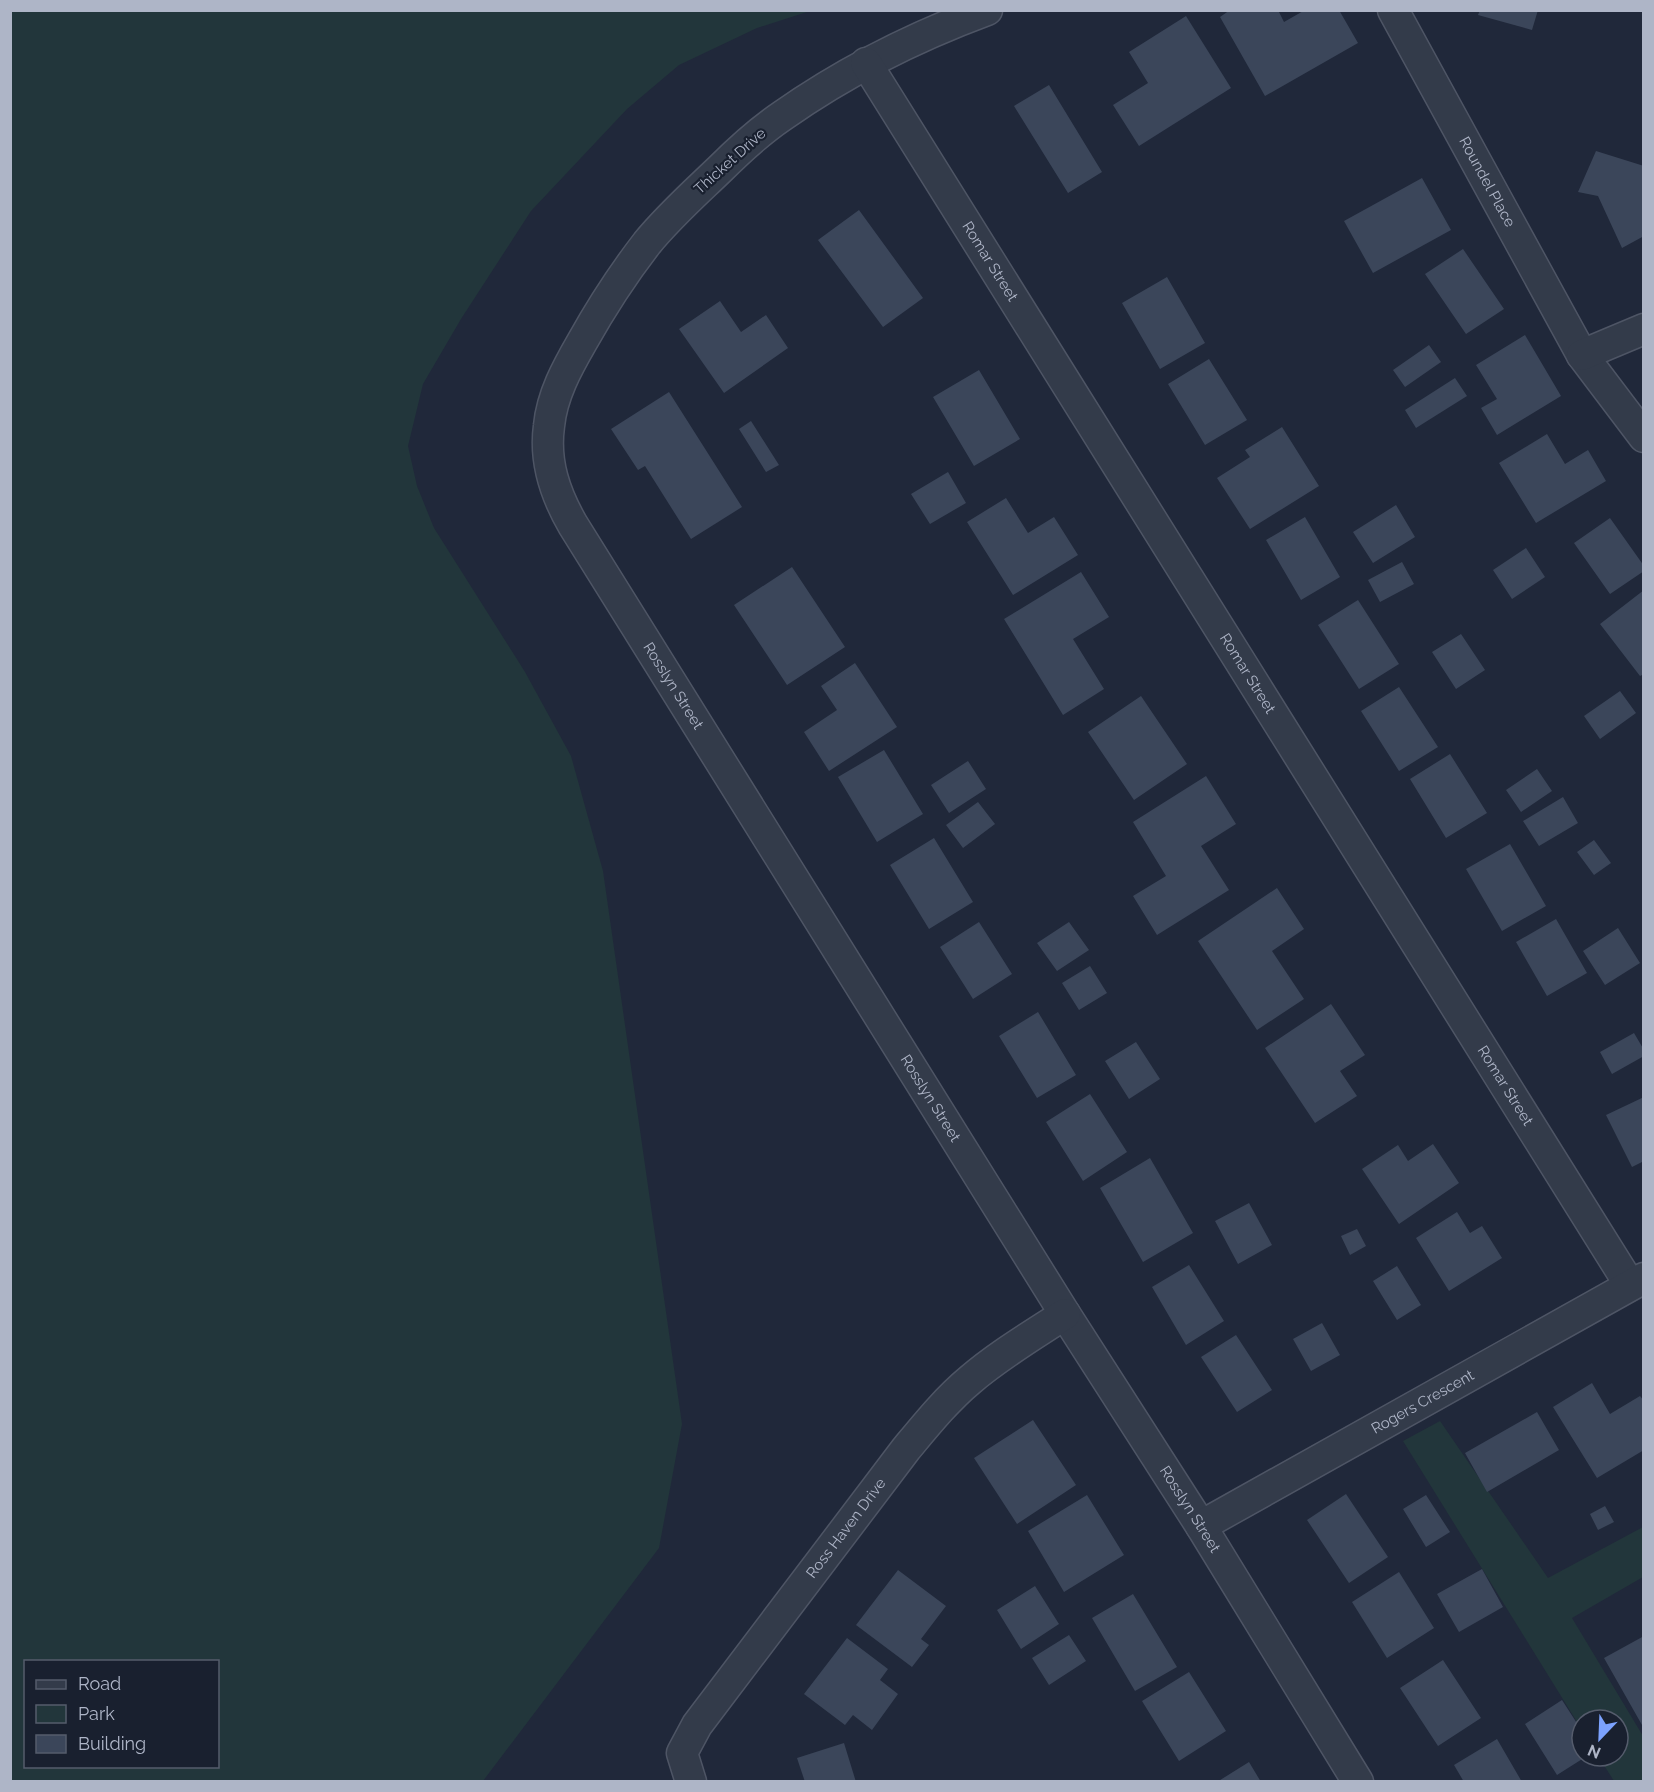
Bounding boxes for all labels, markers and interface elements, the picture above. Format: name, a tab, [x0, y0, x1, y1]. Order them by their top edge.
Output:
street label: Thicket Drive	[690, 124, 770, 198]
street label: Roundel Place	[1455, 134, 1519, 230]
street label: Romar Street	[958, 218, 1022, 305]
street label: Romar Street	[1216, 630, 1279, 717]
street label: Rosslyn Street	[639, 639, 707, 733]
street label: Romar Street	[1474, 1042, 1537, 1129]
street label: Rosslyn Street	[897, 1051, 964, 1145]
street label: Rogers Crescent	[1368, 1366, 1477, 1438]
street label: Rosslyn Street	[1156, 1462, 1224, 1556]
street label: Ross Haven Drive	[802, 1474, 890, 1582]
legend	[24, 1660, 219, 1768]
text: Road	[78, 1673, 121, 1694]
text: Park	[78, 1703, 115, 1724]
north arrow	[1570, 1708, 1630, 1768]
text: Building	[78, 1733, 146, 1754]
text: N	[1585, 1740, 1604, 1762]

